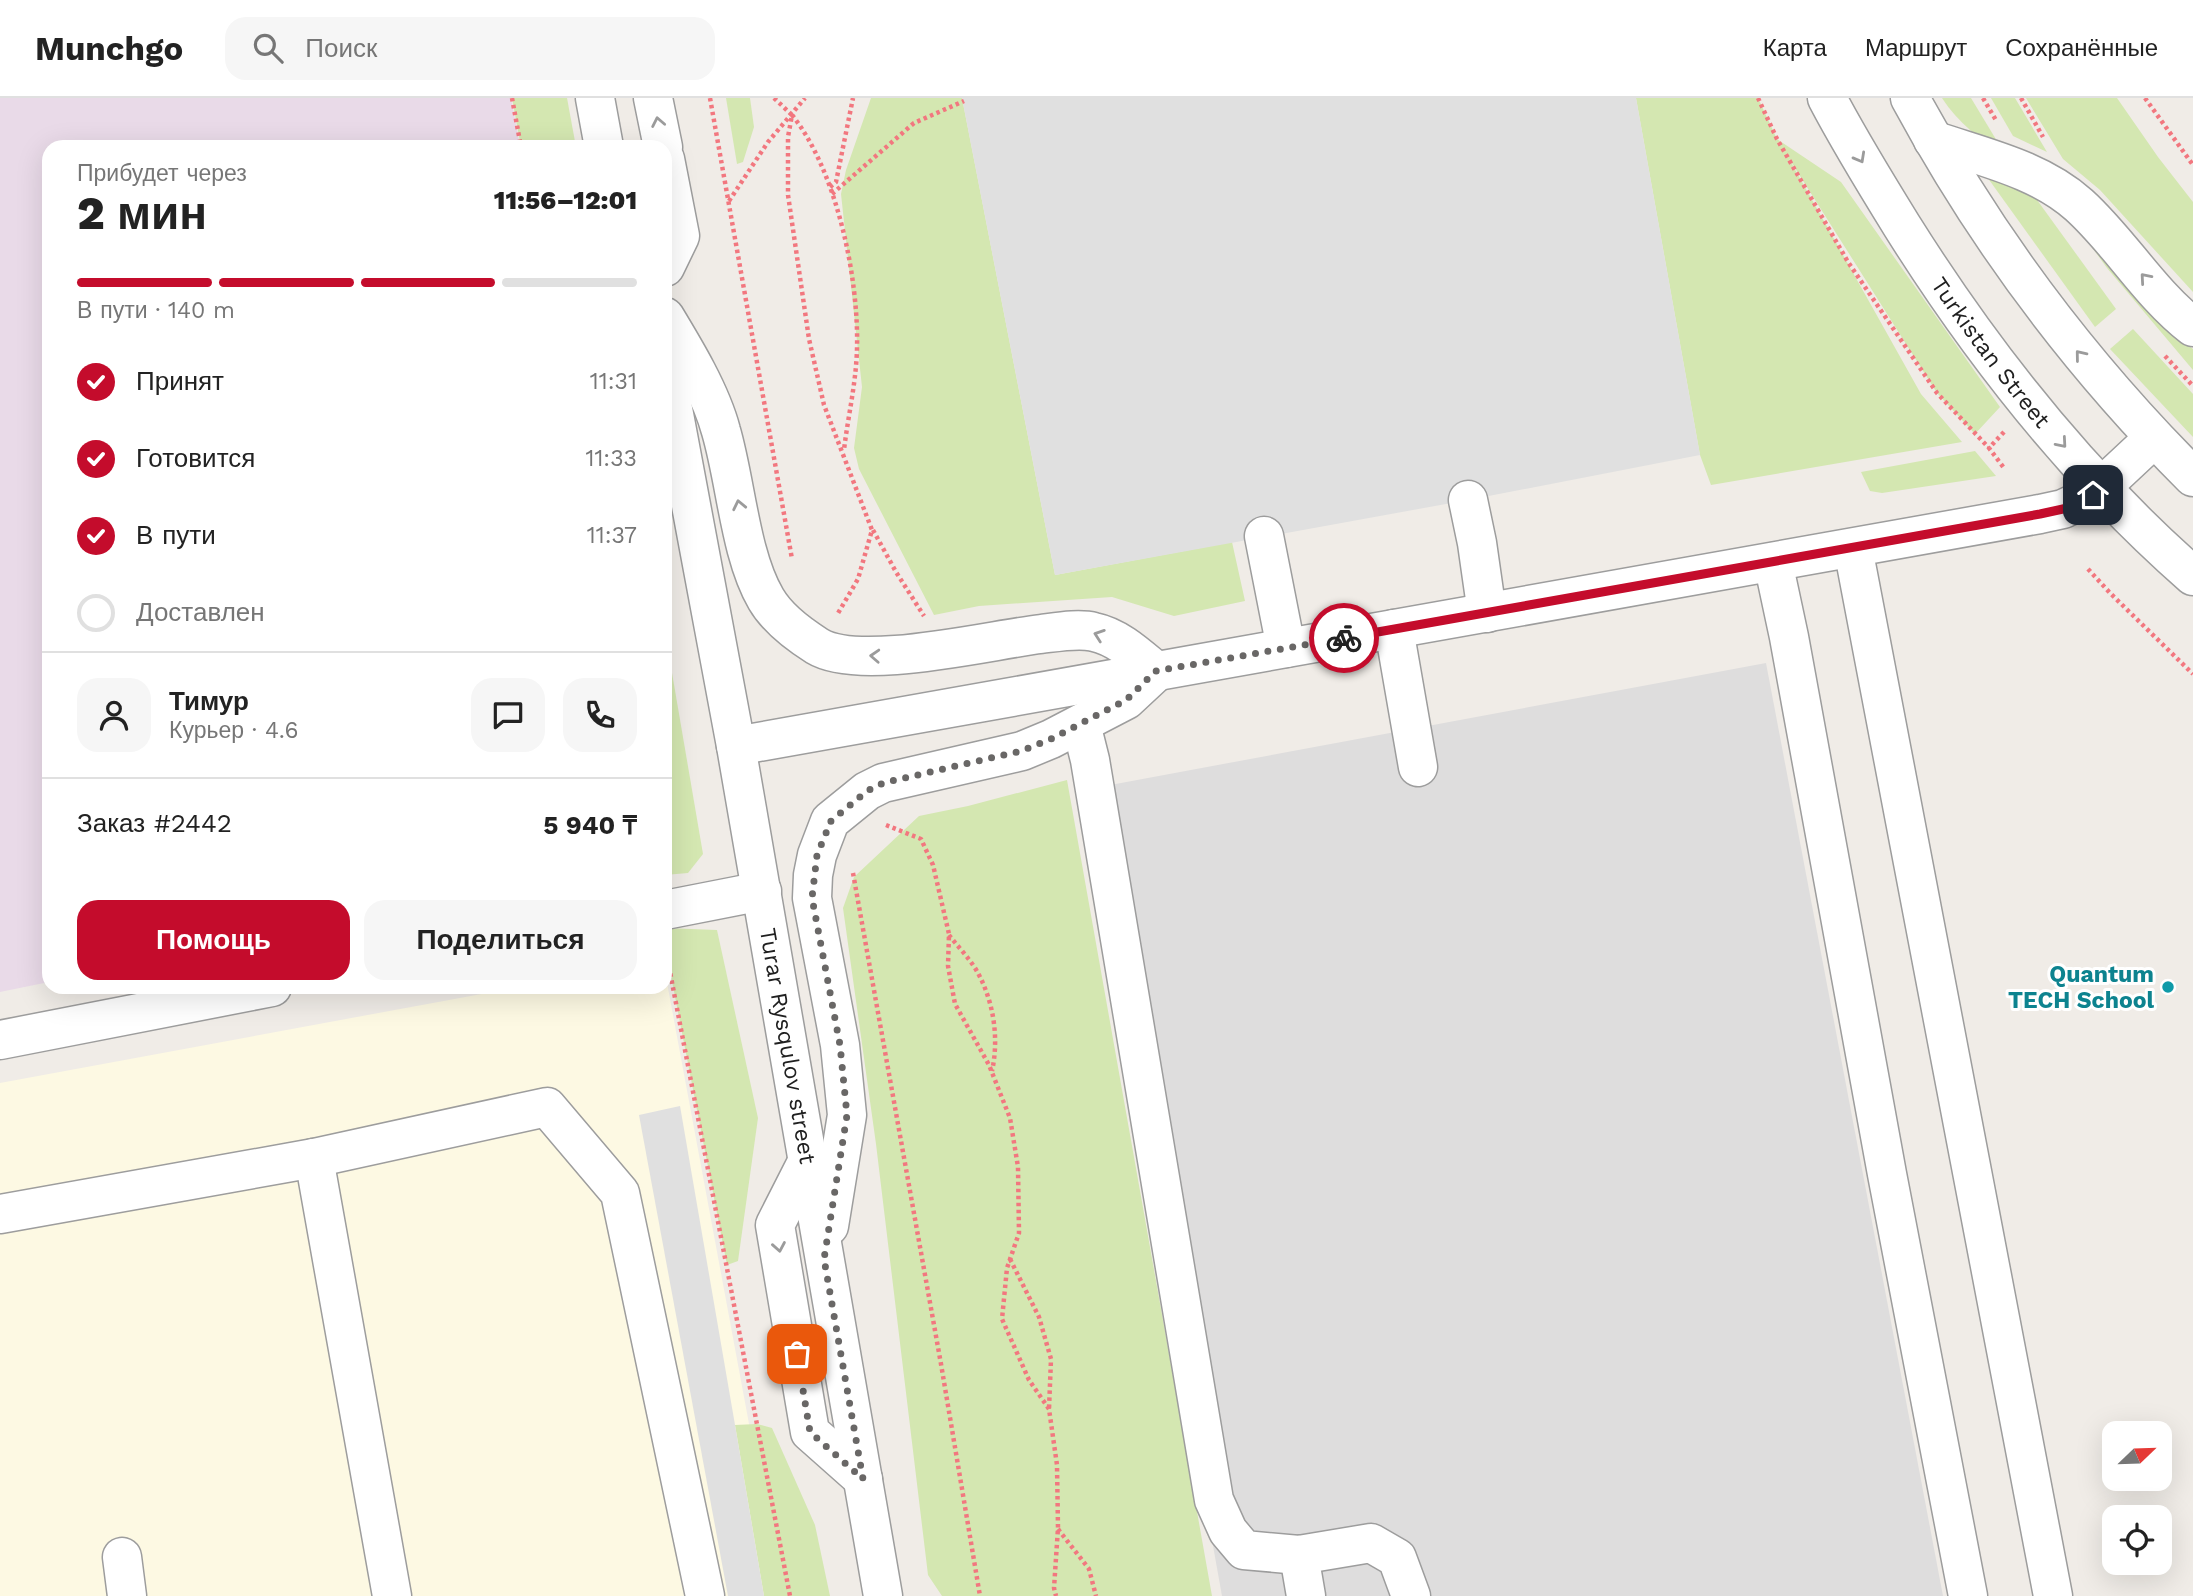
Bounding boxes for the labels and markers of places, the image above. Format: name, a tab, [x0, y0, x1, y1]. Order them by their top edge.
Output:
pin	[2063, 465, 2123, 525]
place label: Quantum TECH School	[2008, 961, 2154, 1014]
marker: Quantum TECH School	[2160, 979, 2176, 995]
pin	[767, 1324, 827, 1384]

